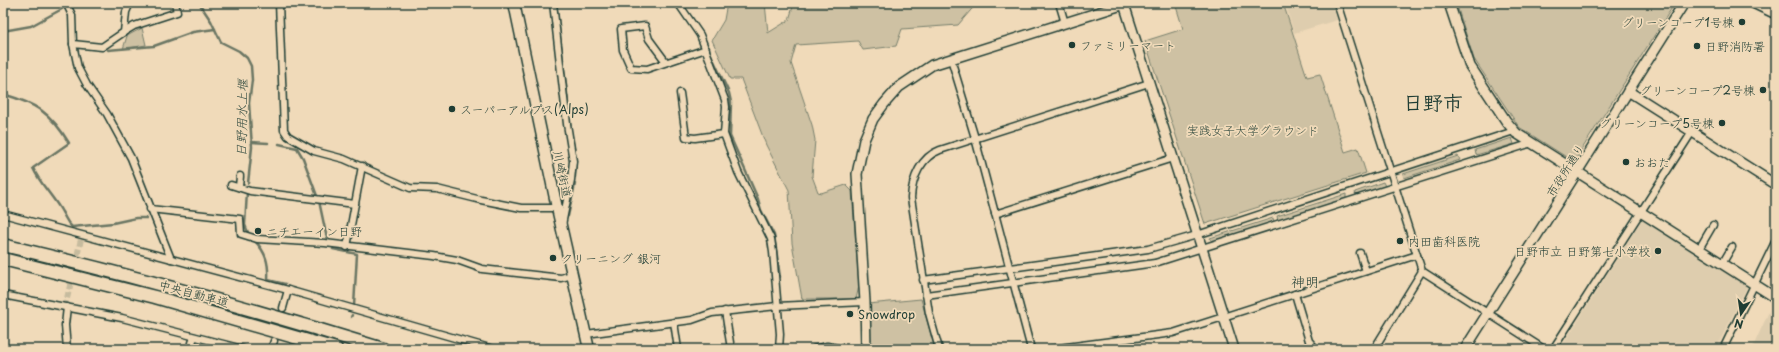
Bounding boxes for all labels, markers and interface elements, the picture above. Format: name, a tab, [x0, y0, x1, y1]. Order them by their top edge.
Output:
place label: グリーンコープ1号棟	[1622, 13, 1734, 31]
marker: グリーンコープ1号棟	[1737, 17, 1747, 27]
place label: ファミリーマート	[1080, 36, 1176, 54]
place label: 日野消防署	[1705, 37, 1765, 55]
marker: ファミリーマート	[1067, 40, 1077, 50]
marker: 日野消防署	[1692, 41, 1702, 51]
water label: 日野用水上堰	[231, 77, 251, 157]
place label: グリーンコープ2号棟	[1640, 81, 1755, 99]
marker: グリーンコープ2号棟	[1758, 85, 1768, 95]
district label: 日野市	[1403, 87, 1463, 117]
place label: スーパーアルプス(Alps)	[460, 100, 589, 118]
marker: スーパーアルプス(Alps)	[447, 104, 457, 114]
place label: グリーンコープ5号棟	[1599, 114, 1714, 132]
marker: グリーンコープ5号棟	[1717, 118, 1727, 128]
park label: 実践女子大学グラウンド	[1187, 121, 1319, 139]
street label: 市役所通り	[1541, 140, 1589, 200]
street label: 川崎街道	[549, 149, 577, 199]
place label: おおた	[1634, 153, 1670, 171]
marker: おおた	[1621, 157, 1631, 167]
place label: ニチエーイン日野	[266, 222, 362, 240]
marker: ニチエーイン日野	[253, 226, 263, 236]
place label: 内田歯科医院	[1408, 232, 1480, 250]
marker: 内田歯科医院	[1395, 236, 1405, 246]
place label: 日野市立 日野第七小学校	[1514, 242, 1650, 260]
marker: 日野市立 日野第七小学校	[1653, 246, 1663, 256]
place label: クリーニング 銀河	[561, 249, 661, 267]
marker: クリーニング 銀河	[548, 253, 558, 263]
district label: 神明	[1291, 271, 1319, 292]
street label: 中央自動車道	[157, 275, 231, 311]
north arrow	[1721, 294, 1761, 334]
place label: Snowdrop	[858, 305, 915, 323]
marker: Snowdrop	[845, 309, 855, 319]
text: N	[1732, 315, 1745, 333]

